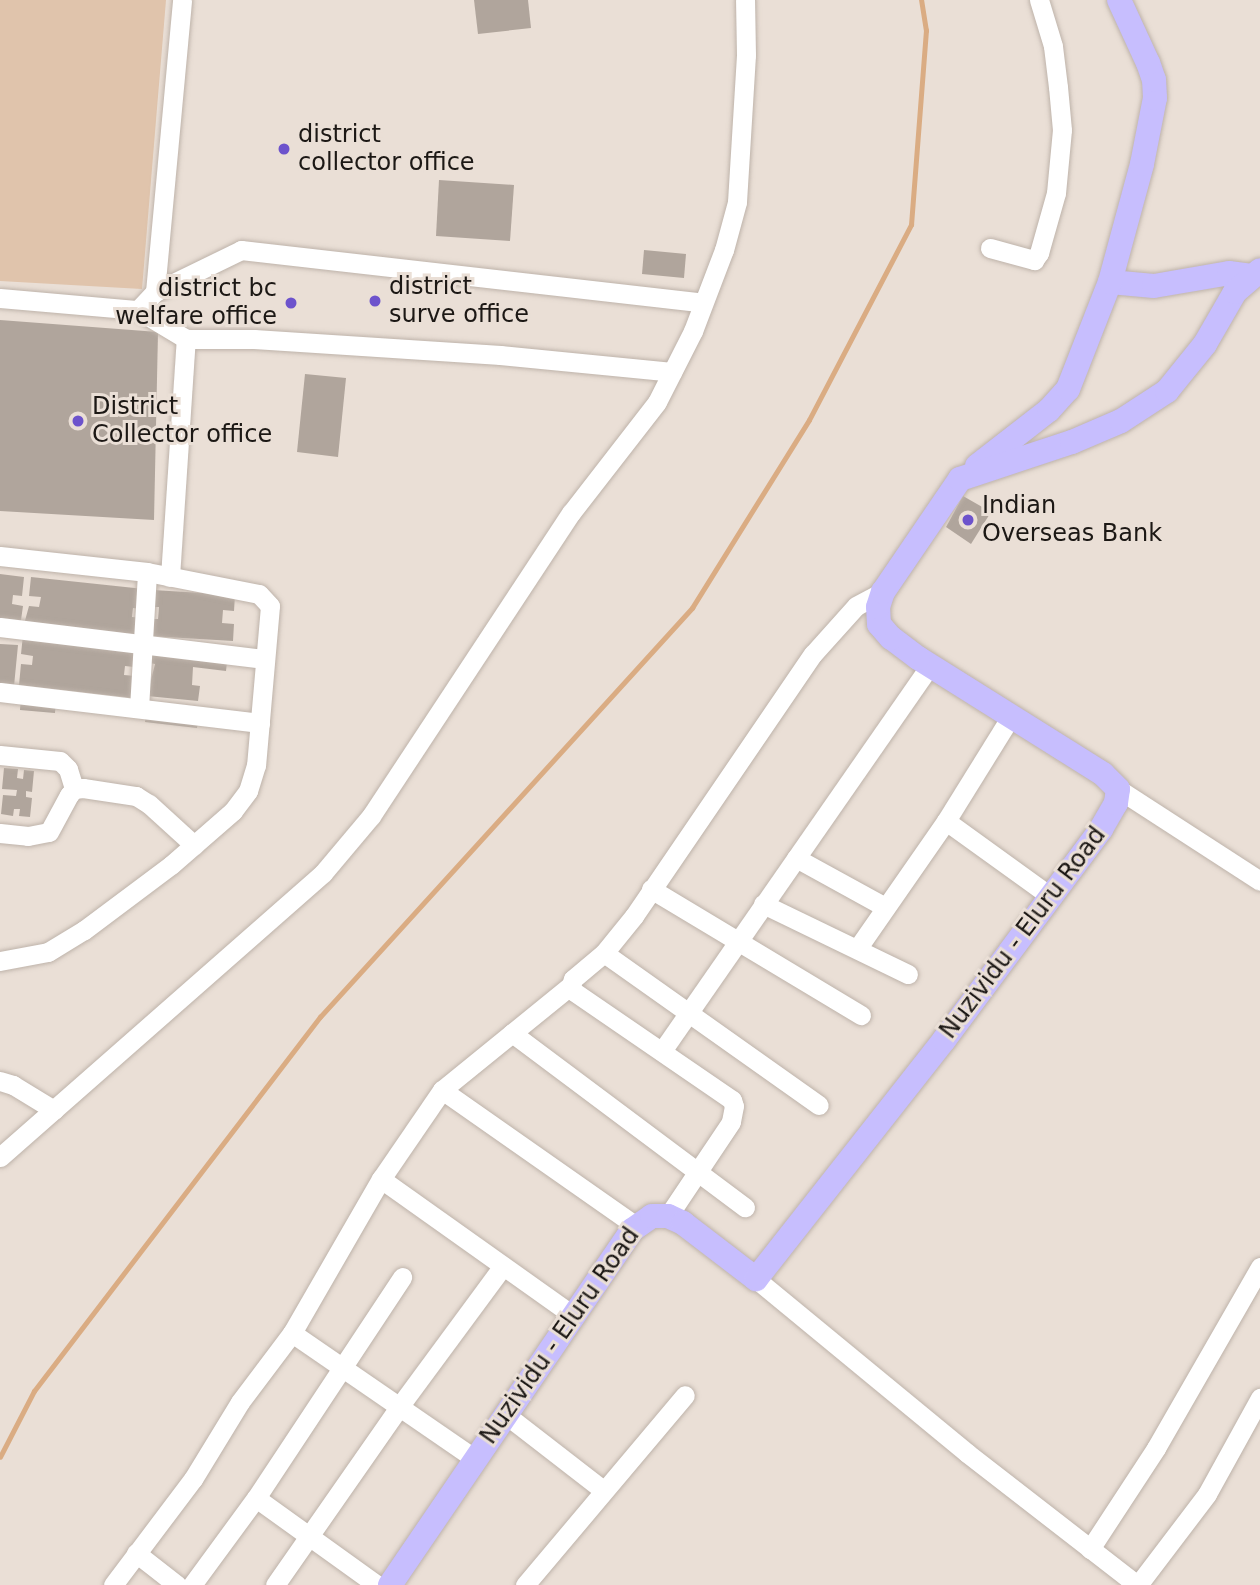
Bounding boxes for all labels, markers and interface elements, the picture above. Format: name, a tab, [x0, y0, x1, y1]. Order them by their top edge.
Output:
place label: district collector office	[298, 121, 475, 177]
marker: district collector office	[276, 141, 292, 157]
place label: district surve office	[389, 273, 529, 329]
place label: district bc welfare office	[115, 275, 277, 331]
marker: district surve office	[367, 293, 383, 309]
marker: district bc welfare office	[283, 295, 299, 311]
place label: District Collector office	[92, 393, 272, 449]
marker: District Collector office	[70, 413, 86, 429]
place label: Indian Overseas Bank	[982, 492, 1162, 548]
marker: Indian Overseas Bank	[960, 512, 976, 528]
street label: Nuzividu - Eluru Road	[934, 821, 1112, 1045]
street label: Nuzividu - Eluru Road	[474, 1222, 646, 1450]

